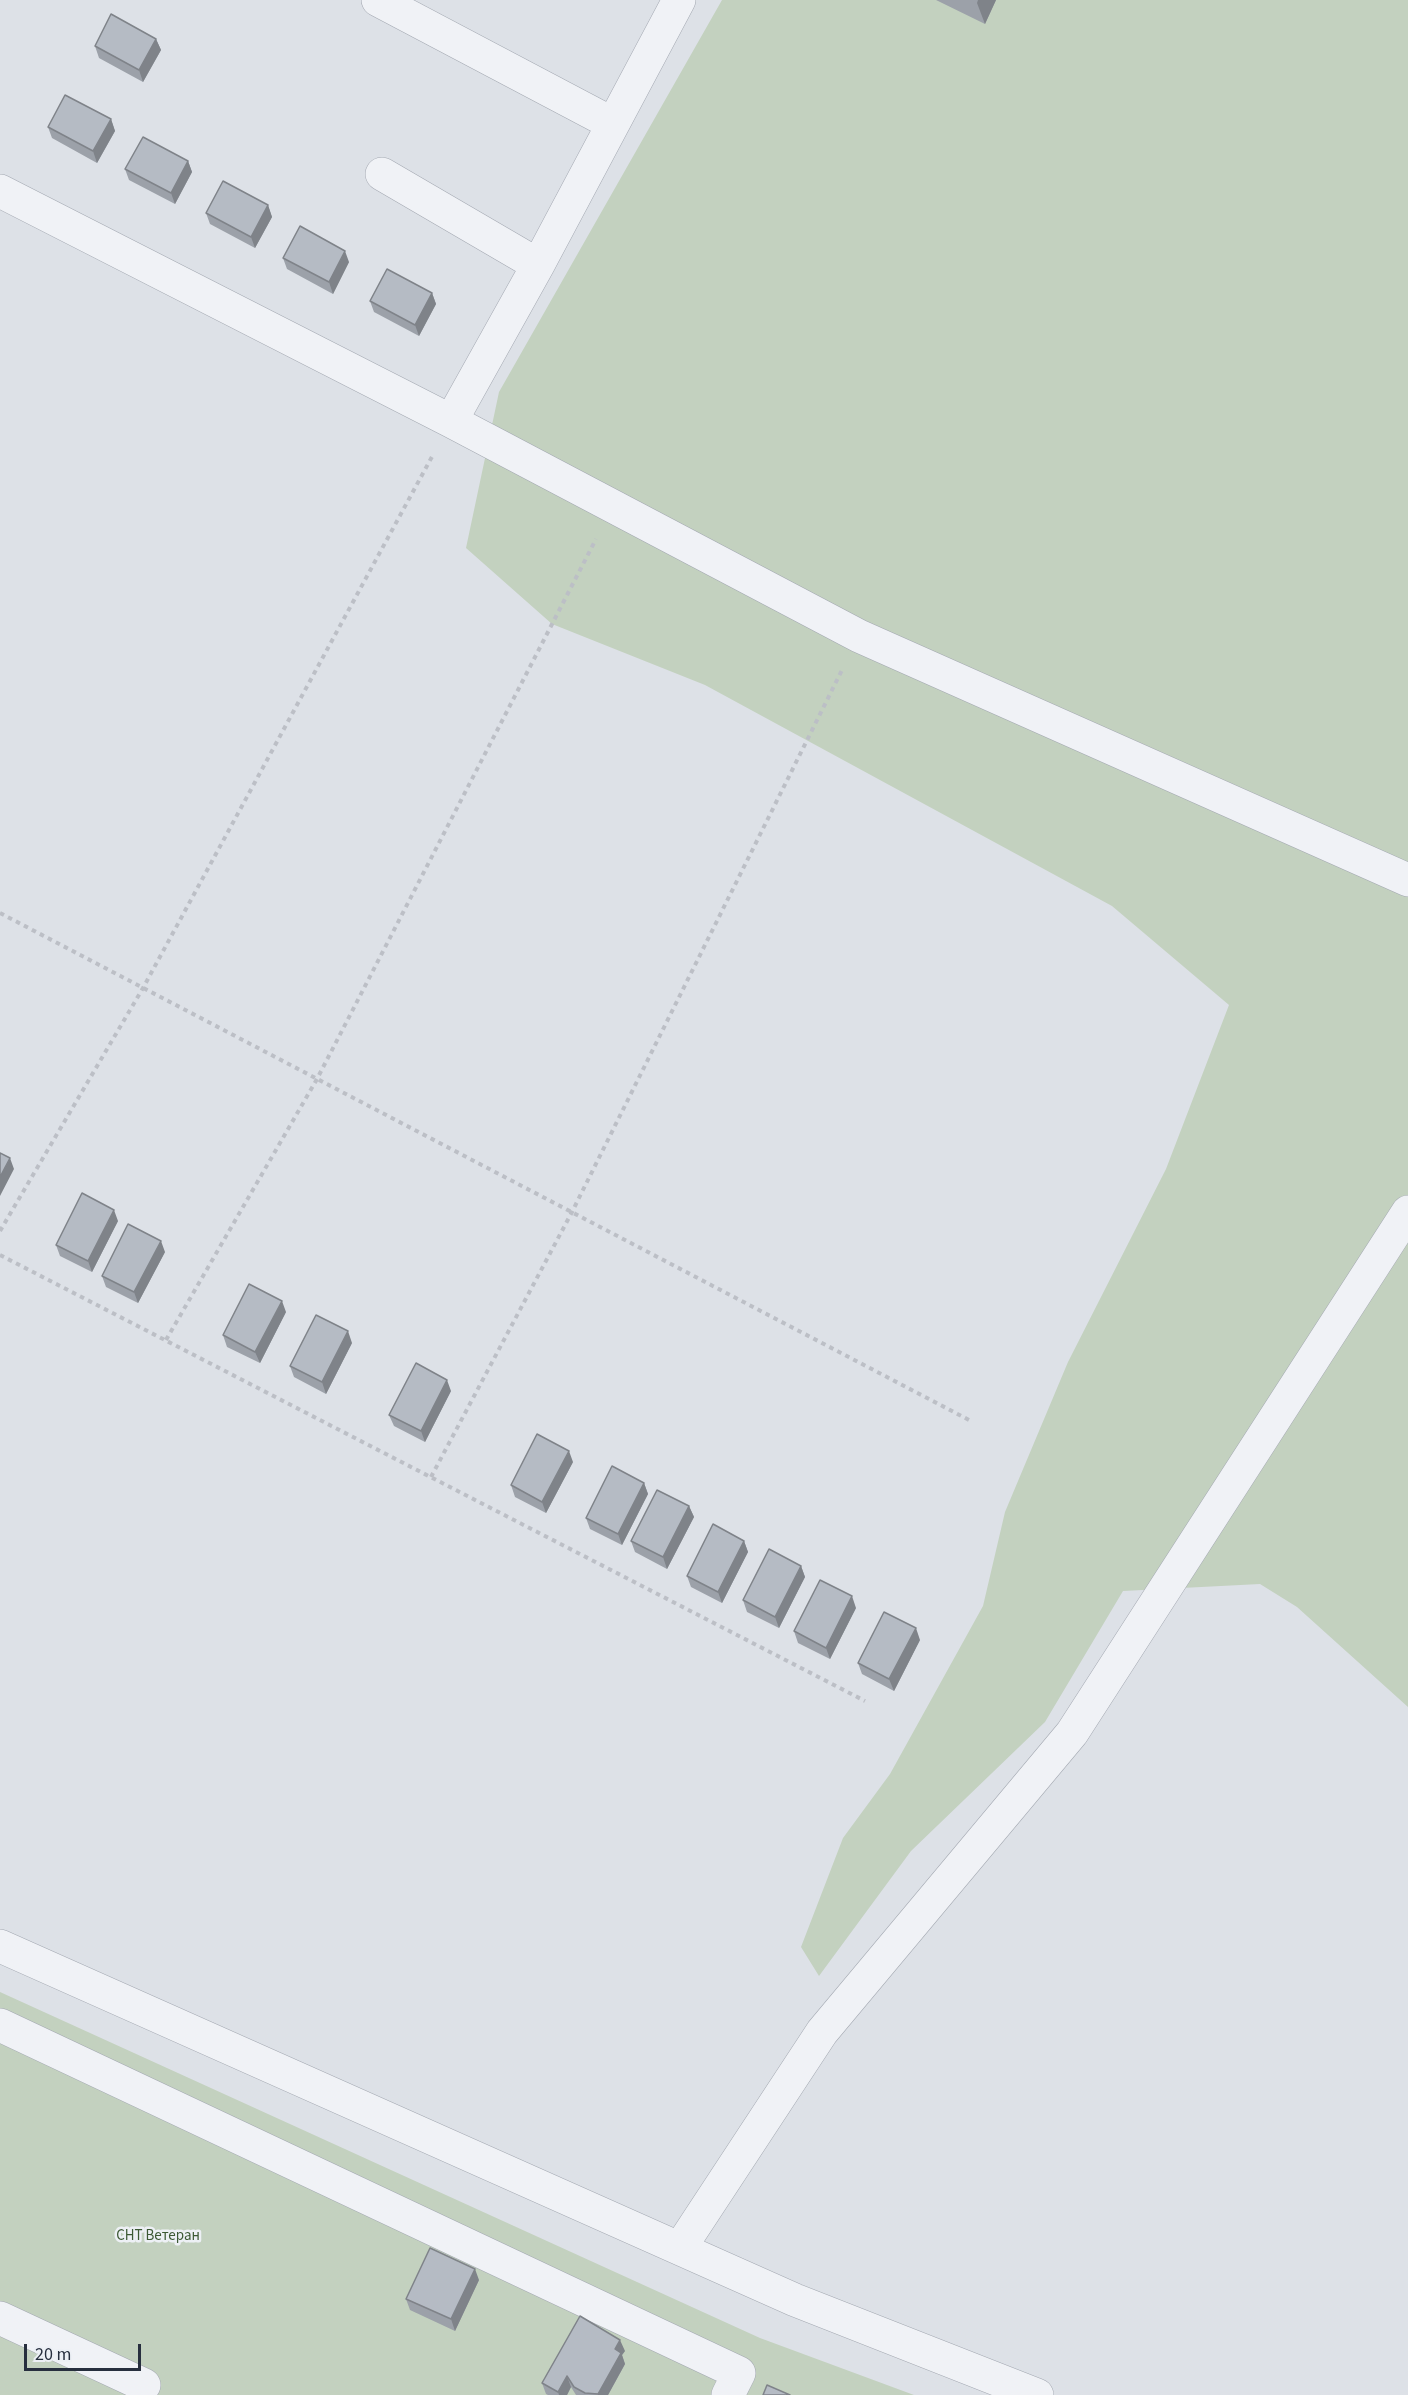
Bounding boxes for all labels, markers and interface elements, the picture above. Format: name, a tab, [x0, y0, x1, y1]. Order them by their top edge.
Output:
park label: СНТ Ветеран	[116, 2228, 200, 2246]
scale bar	[27, 2332, 144, 2370]
text: 20 m	[35, 2342, 71, 2367]

